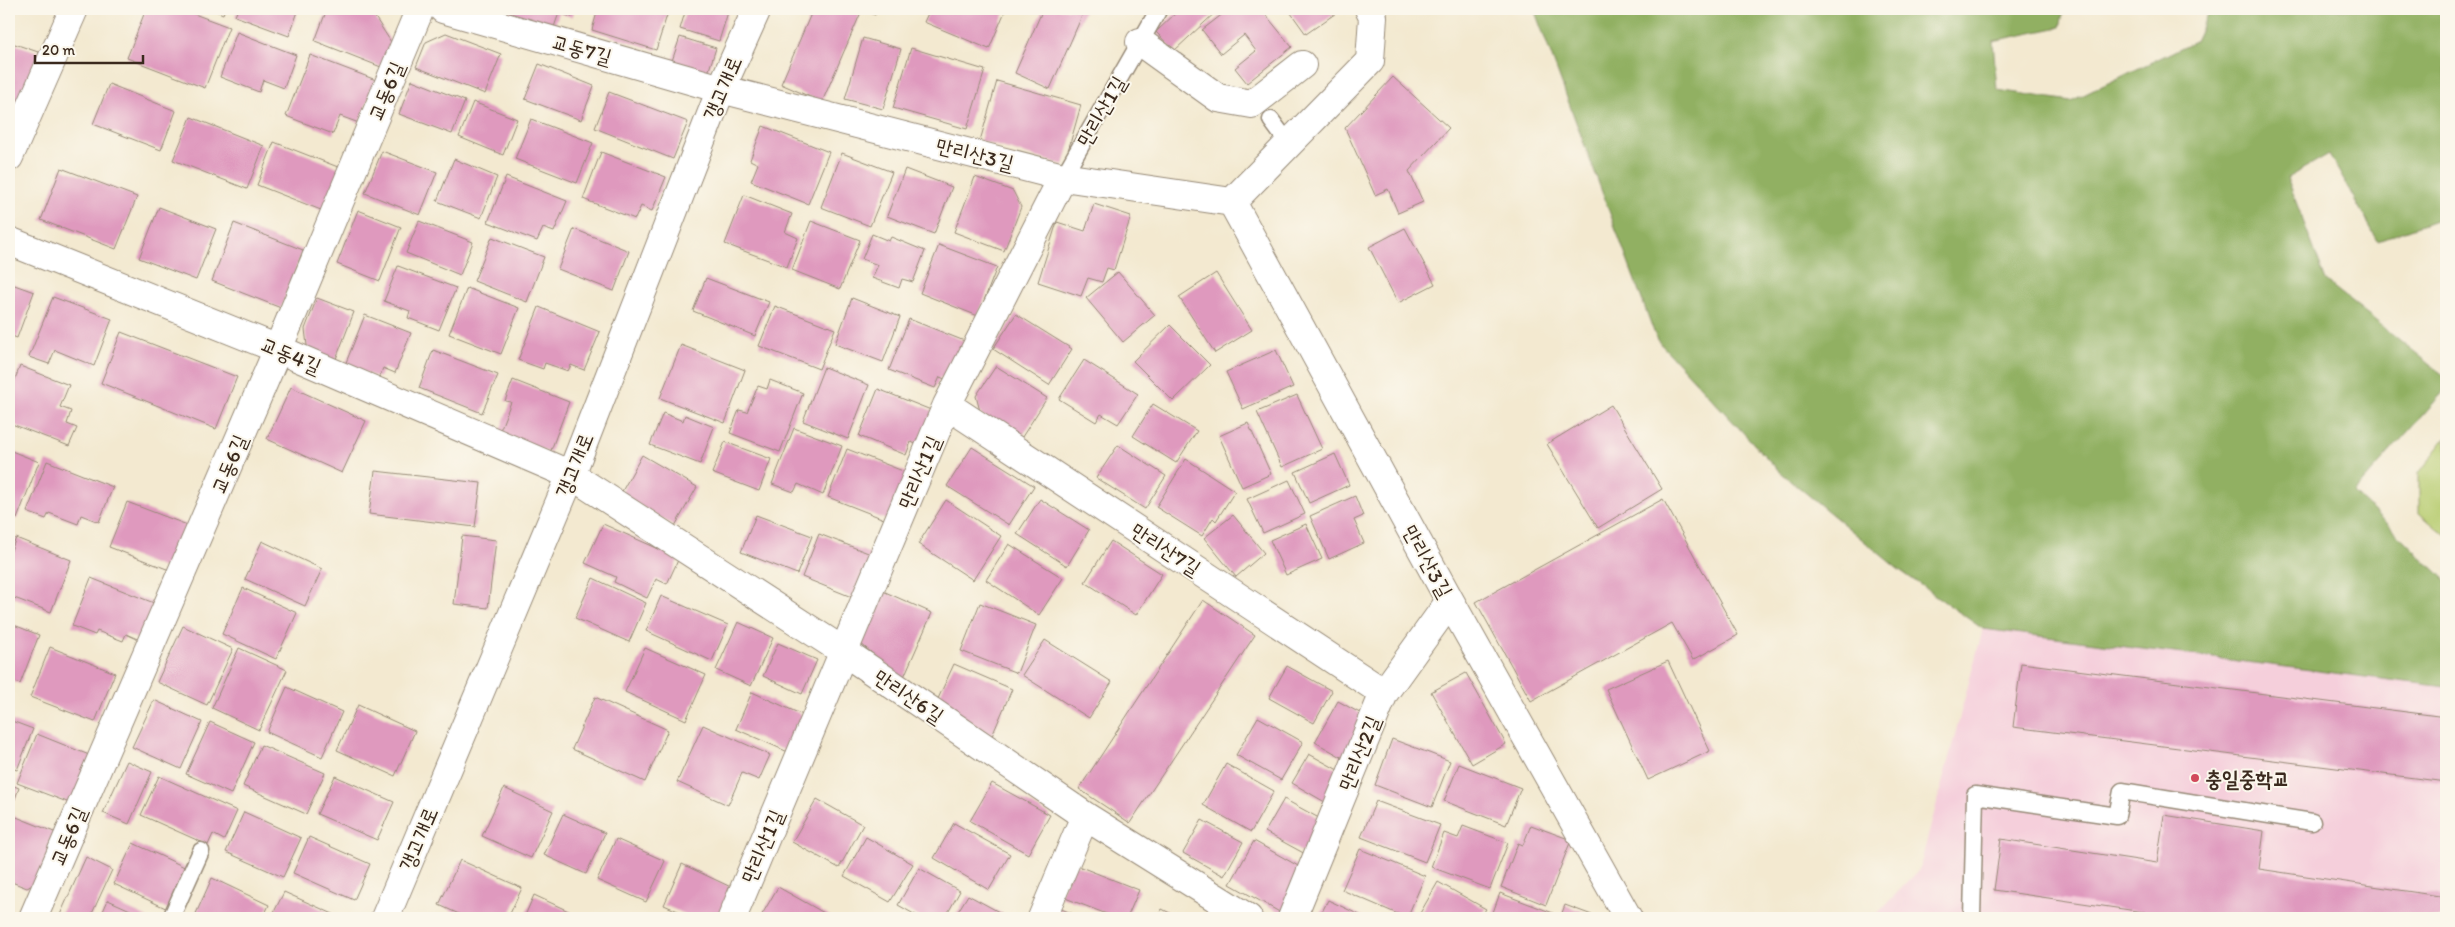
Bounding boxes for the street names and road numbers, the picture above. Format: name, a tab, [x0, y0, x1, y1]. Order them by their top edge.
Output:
street label: 교동7길	[549, 29, 615, 69]
street label: 갱고개로	[697, 52, 747, 124]
street label: 교동6길	[362, 58, 410, 124]
street label: 만리산1길	[1071, 71, 1131, 151]
street label: 만리산3길	[934, 132, 1016, 176]
street label: 교동4길	[257, 331, 325, 379]
street label: 갱고개로	[550, 429, 598, 501]
street label: 교동6길	[205, 431, 253, 497]
street label: 만리산1길	[892, 431, 946, 512]
street label: 만리산7길	[1126, 517, 1206, 581]
street label: 만리산3길	[1398, 520, 1458, 602]
street label: 만리산6길	[869, 664, 949, 728]
street label: 만리산2길	[1333, 712, 1385, 794]
street label: 교동6길	[44, 803, 92, 869]
street label: 갱고개로	[393, 803, 443, 875]
street label: 만리산1길	[735, 805, 789, 886]

